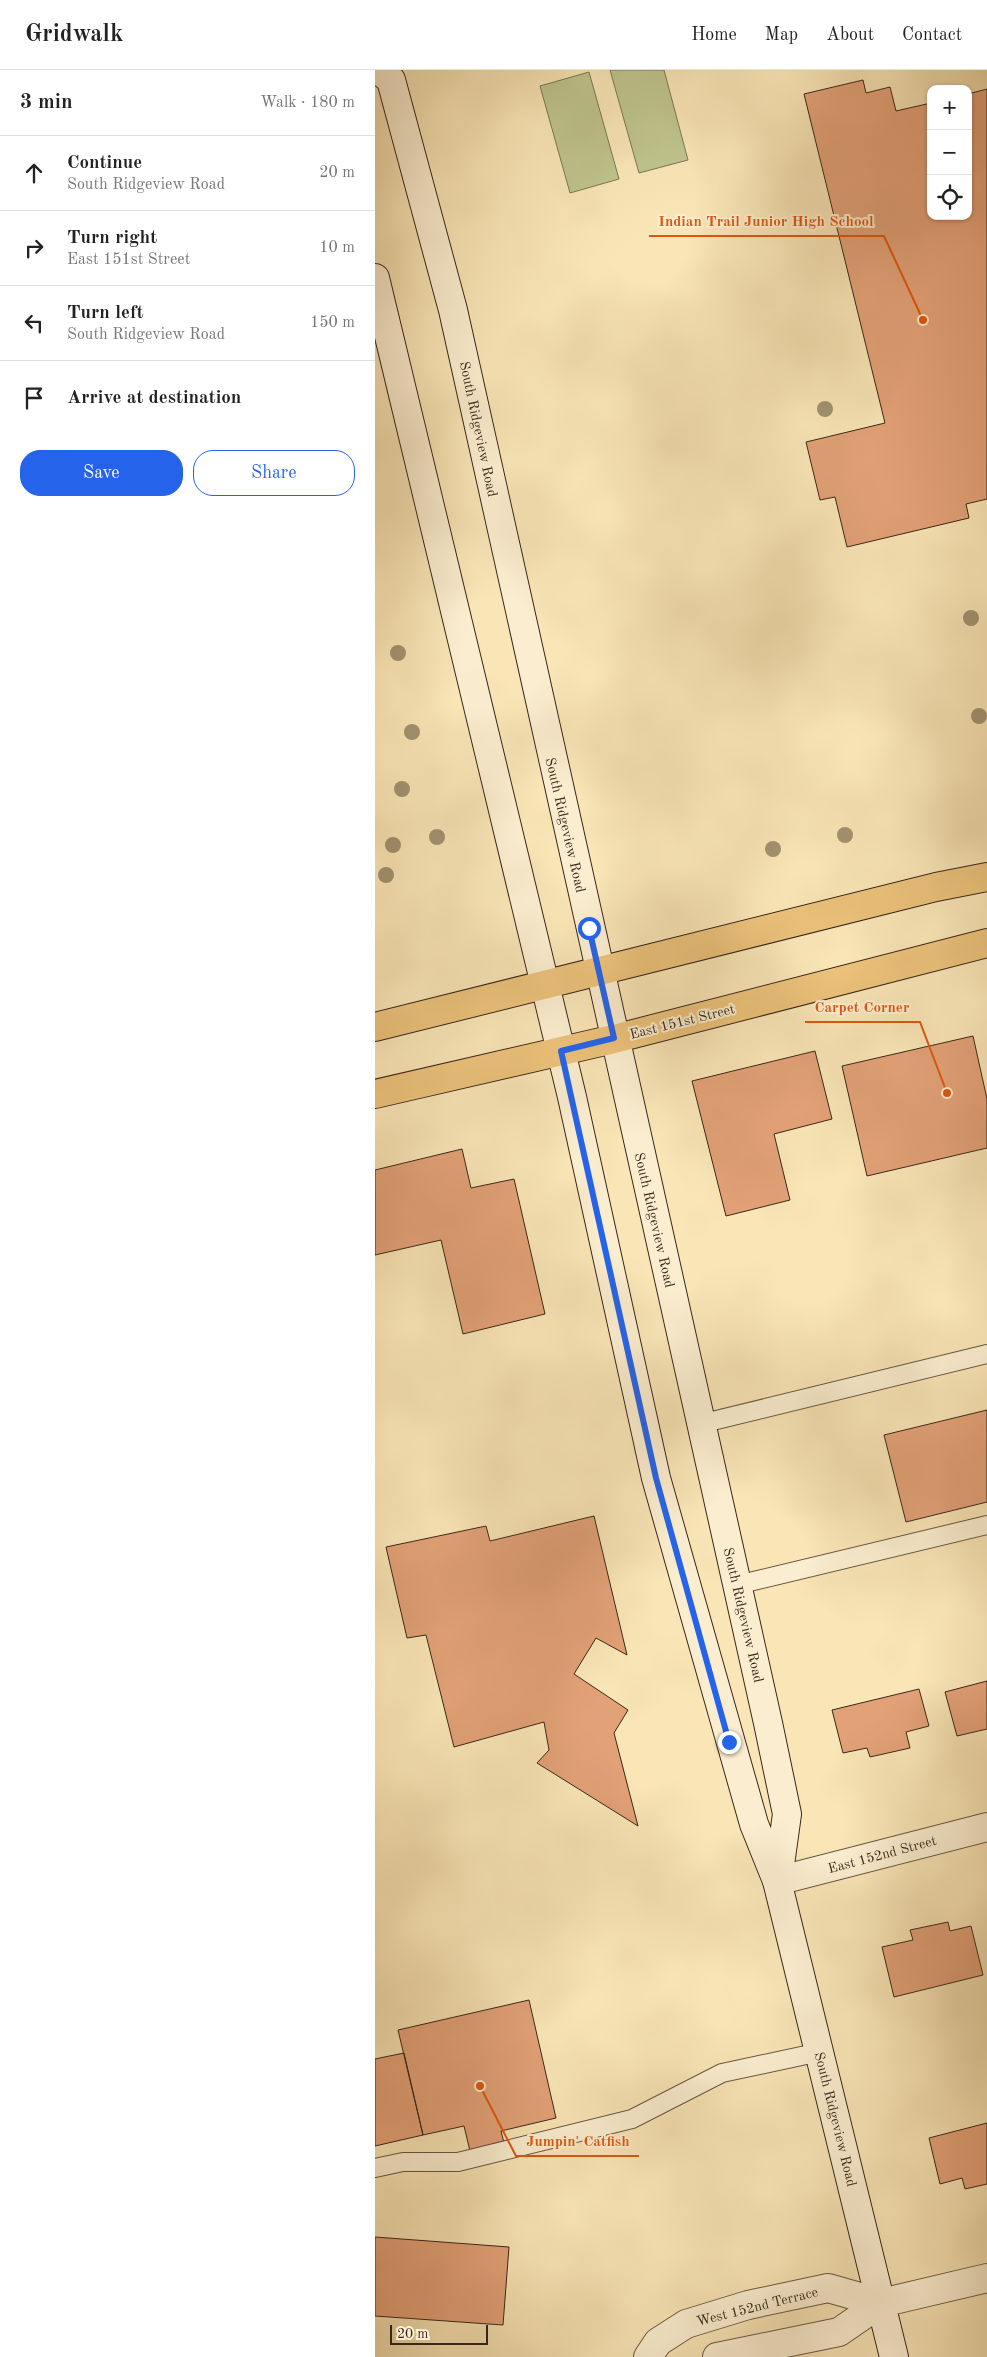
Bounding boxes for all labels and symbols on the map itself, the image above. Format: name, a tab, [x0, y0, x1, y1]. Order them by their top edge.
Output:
callout: Indian Trail Junior High School	[649, 206, 884, 236]
text: Indian Trail Junior High School	[658, 215, 874, 230]
street label: South Ridgeview Road	[457, 360, 499, 498]
street label: South Ridgeview Road	[543, 756, 587, 894]
route start	[578, 917, 601, 940]
callout: Carpet Corner	[805, 992, 920, 1022]
text: Carpet Corner	[815, 1001, 910, 1016]
street label: East 151st Street	[628, 1002, 736, 1042]
street label: South Ridgeview Road	[632, 1151, 676, 1289]
street label: South Ridgeview Road	[721, 1546, 765, 1684]
route end	[718, 1731, 741, 1754]
street label: East 152nd Street	[826, 1834, 938, 1876]
street label: South Ridgeview Road	[812, 2050, 859, 2188]
callout: Jumpin' Catfish	[516, 2126, 639, 2156]
text: Jumpin' Catfish	[526, 2135, 630, 2150]
street label: West 152nd Terrace	[695, 2285, 819, 2329]
scale bar	[390, 2322, 487, 2345]

